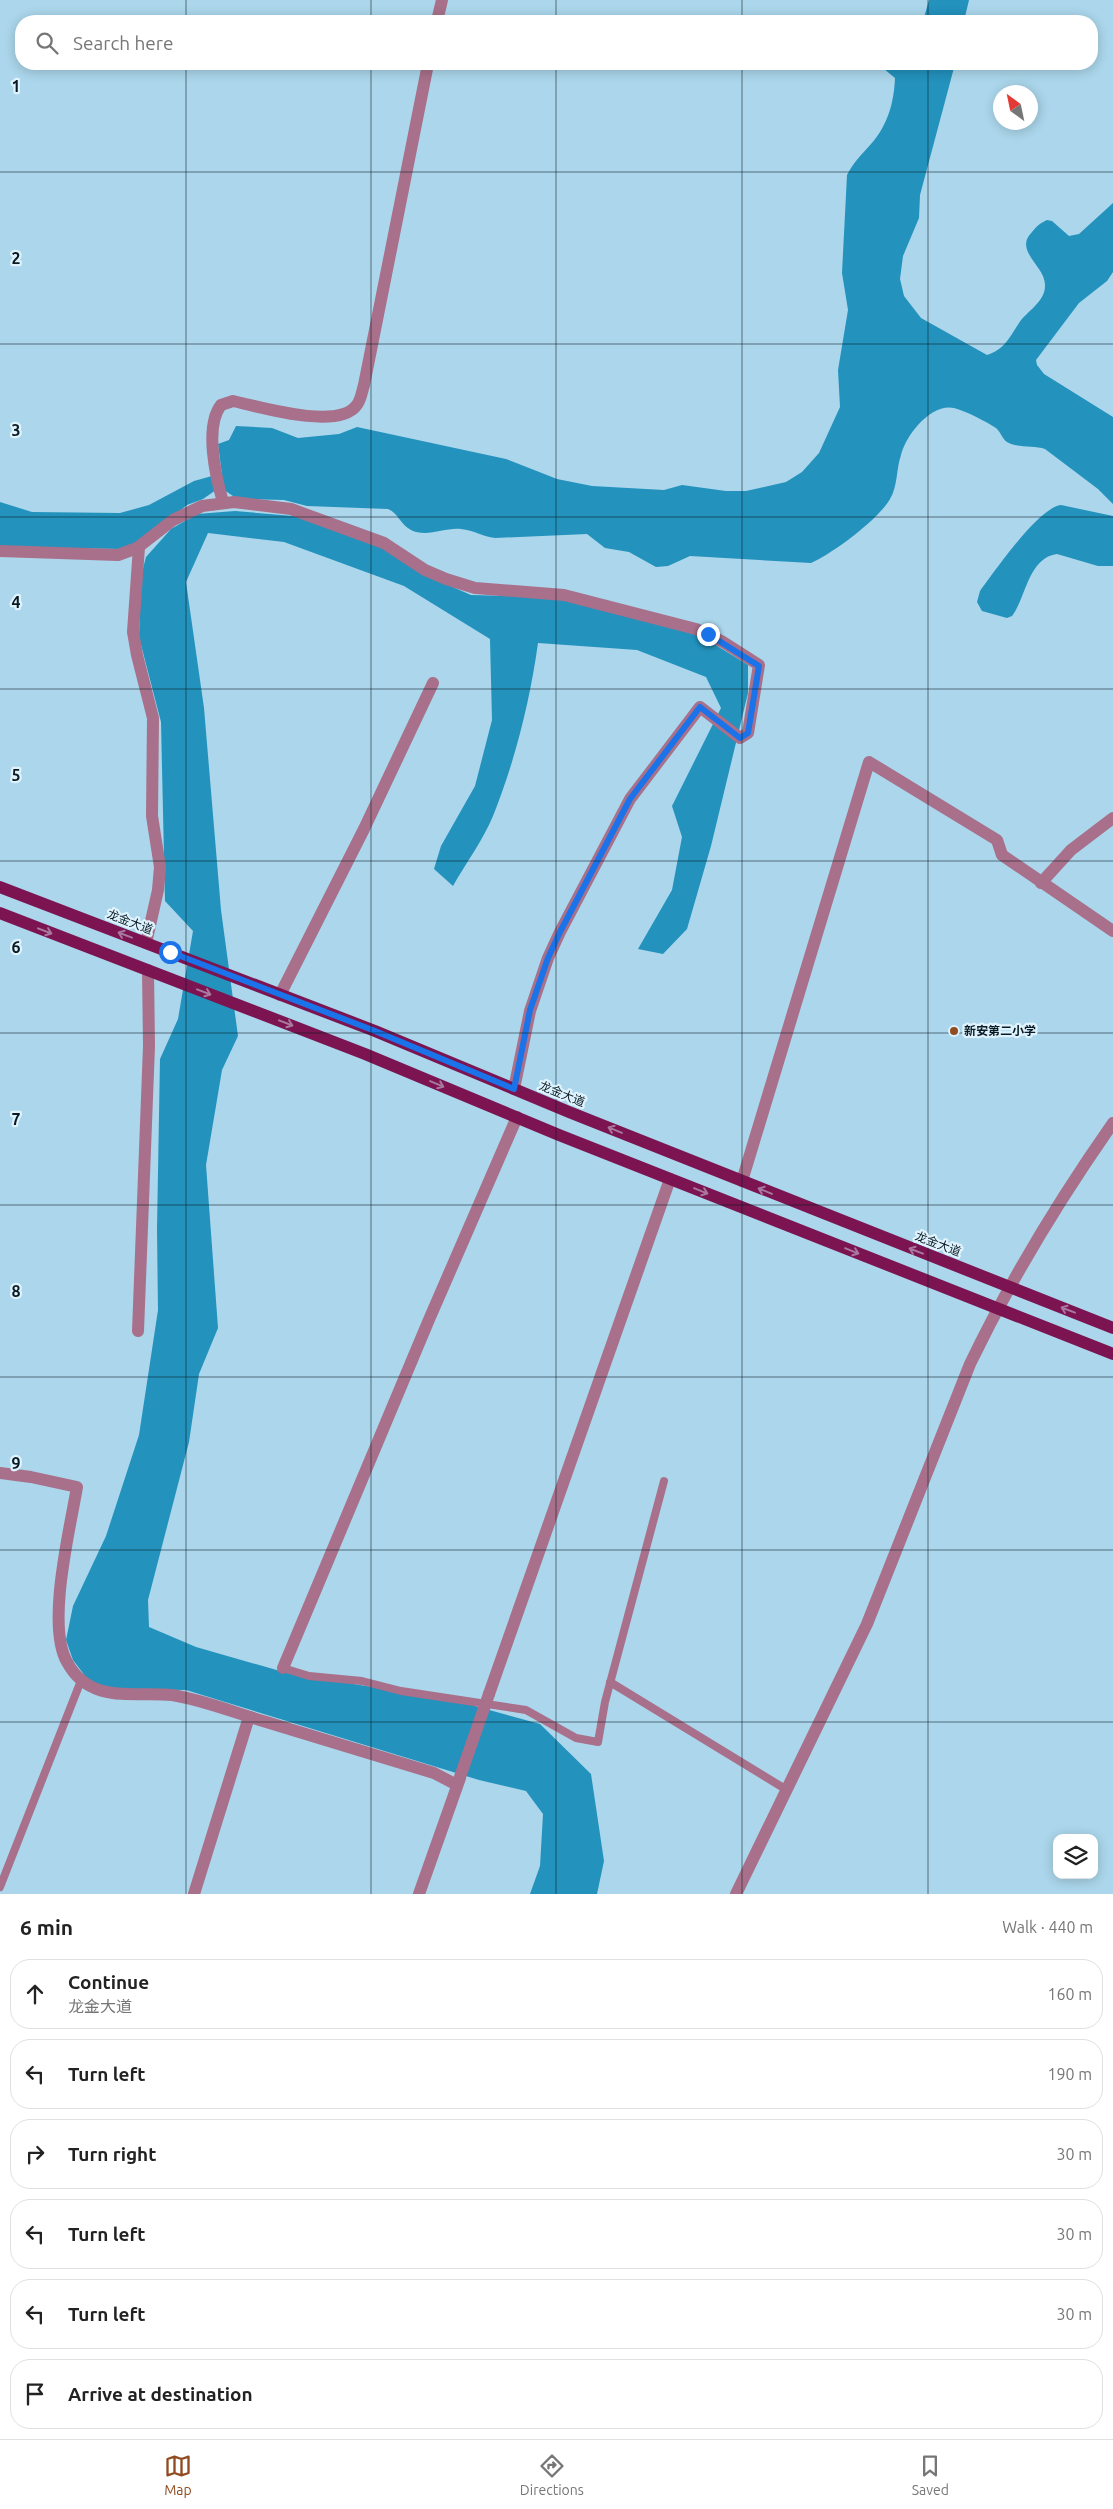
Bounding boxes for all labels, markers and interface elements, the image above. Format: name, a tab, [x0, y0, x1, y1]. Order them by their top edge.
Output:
search box	[15, 15, 1098, 70]
icon: search	[33, 29, 61, 57]
text: Search here	[73, 32, 173, 54]
text: 1	[11, 77, 21, 95]
north arrow	[993, 85, 1038, 130]
text: 2	[11, 249, 21, 267]
text: 3	[11, 421, 21, 439]
text: 4	[11, 593, 21, 611]
route end	[697, 623, 720, 646]
text: 5	[11, 766, 21, 784]
street label: 龙金大道	[105, 907, 155, 936]
one-way arrow	[37, 927, 53, 936]
one-way arrow	[118, 930, 133, 939]
text: 6	[11, 938, 21, 956]
route start	[159, 941, 182, 964]
one-way arrow	[195, 988, 211, 997]
one-way arrow	[278, 1019, 293, 1029]
place label: 新安第二小学	[964, 1024, 1036, 1037]
marker: 新安第二小学	[948, 1025, 960, 1037]
one-way arrow	[429, 1079, 444, 1089]
street label: 龙金大道	[537, 1079, 587, 1109]
text: 7	[11, 1110, 21, 1128]
one-way arrow	[607, 1125, 623, 1134]
one-way arrow	[758, 1185, 773, 1194]
one-way arrow	[693, 1187, 708, 1196]
street label: 龙金大道	[913, 1229, 963, 1258]
one-way arrow	[909, 1245, 924, 1254]
one-way arrow	[844, 1247, 859, 1257]
text: 8	[11, 1282, 21, 1300]
one-way arrow	[1060, 1305, 1076, 1314]
text: 9	[11, 1454, 21, 1472]
map controls	[1053, 1834, 1098, 1879]
button: layers	[1053, 1834, 1098, 1879]
text: 6 min	[20, 1915, 73, 1939]
text: Walk · 440 m	[1002, 1918, 1093, 1936]
text: Continue	[68, 1971, 149, 1993]
icon: ahead	[21, 1980, 49, 2008]
text: 160 m	[1047, 1985, 1092, 2003]
text: 龙金大道	[68, 1997, 132, 2015]
icon: left	[21, 2060, 49, 2088]
text: Turn left	[68, 2063, 146, 2085]
text: 190 m	[1047, 2065, 1092, 2083]
icon: right	[21, 2140, 49, 2168]
text: Turn right	[68, 2143, 156, 2165]
text: 30 m	[1056, 2145, 1092, 2163]
icon: left	[21, 2220, 49, 2248]
text: Turn left	[68, 2223, 146, 2245]
text: 30 m	[1056, 2225, 1092, 2243]
icon: left	[21, 2300, 49, 2328]
text: Turn left	[68, 2303, 146, 2325]
text: 30 m	[1056, 2305, 1092, 2323]
icon: arrive	[21, 2380, 49, 2408]
text: Arrive at destination	[68, 2383, 253, 2405]
tab: Map	[164, 2452, 192, 2498]
tab: Directions	[520, 2452, 584, 2498]
tab: Saved	[912, 2452, 949, 2498]

